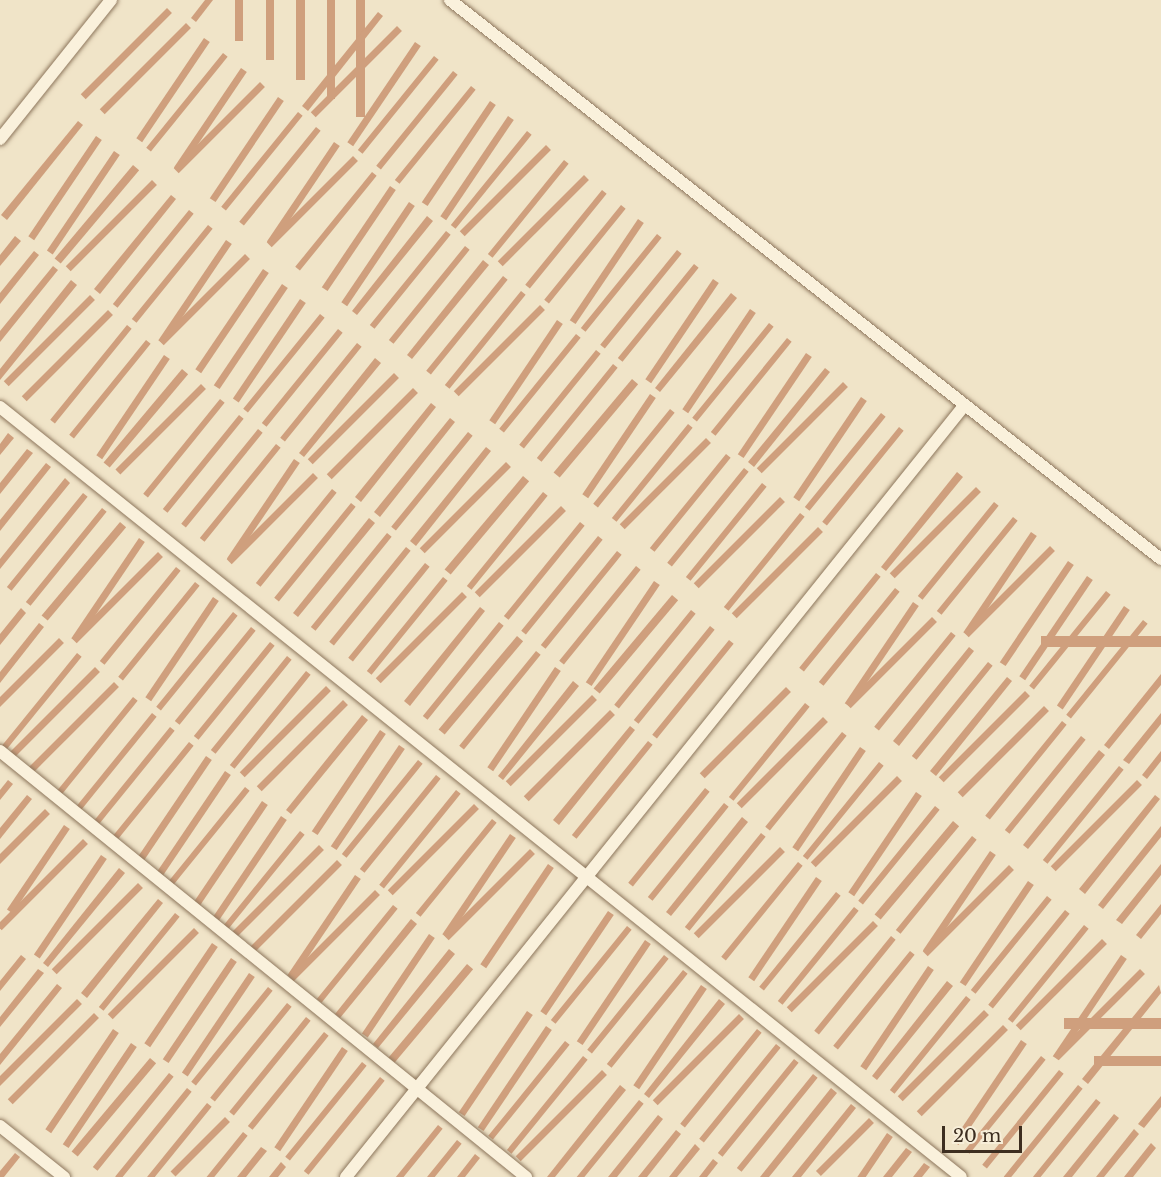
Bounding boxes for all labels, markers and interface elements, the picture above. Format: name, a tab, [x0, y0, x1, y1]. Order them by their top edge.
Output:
scale bar	[945, 1114, 1024, 1152]
text: 20 m	[953, 1125, 1001, 1147]

